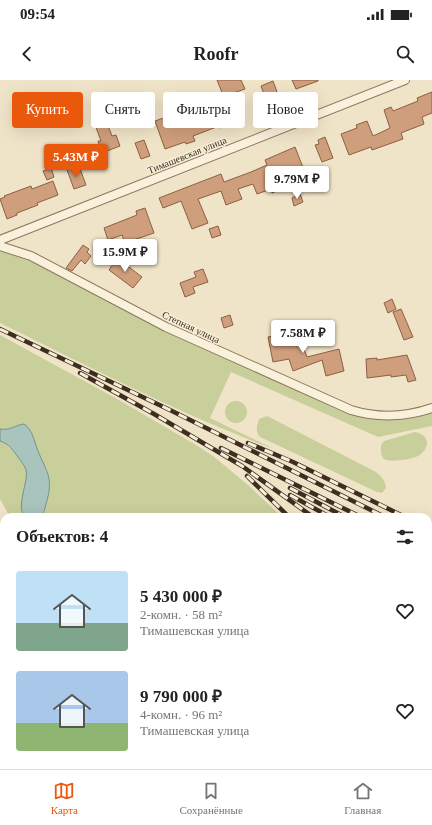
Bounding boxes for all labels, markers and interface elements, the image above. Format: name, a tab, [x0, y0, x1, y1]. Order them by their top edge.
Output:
text: 09:54	[20, 6, 55, 22]
icon: back	[16, 43, 38, 65]
icon: search	[394, 43, 416, 65]
text: Roofr	[194, 44, 238, 64]
chip: Купить	[12, 92, 83, 128]
chip: Снять	[91, 92, 155, 128]
chip: Фильтры	[163, 92, 245, 128]
chip: Новое	[253, 92, 318, 128]
street label: Тимашевская улица	[146, 134, 229, 176]
pin: 5.43M ₽	[39, 144, 113, 178]
text: 5.43M ₽	[53, 149, 99, 164]
pin: 9.79M ₽	[260, 166, 334, 200]
text: 9.79M ₽	[274, 171, 320, 186]
pin: 15.9M ₽	[88, 239, 162, 273]
text: 15.9M ₽	[102, 244, 148, 259]
street label: Степная улица	[160, 309, 222, 345]
pin: 7.58M ₽	[266, 320, 340, 354]
text: 7.58M ₽	[280, 325, 326, 340]
icon: filters	[394, 526, 416, 548]
text: Объектов: 4	[16, 527, 108, 546]
icon: home	[48, 587, 96, 635]
text: 5 430 000 ₽	[140, 587, 222, 606]
icon: heart	[394, 600, 416, 622]
text: 2-комн. · 58 m²	[140, 607, 222, 622]
text: Тимашевская улица	[140, 623, 249, 638]
icon: home	[48, 687, 96, 735]
text: 9 790 000 ₽	[140, 687, 222, 706]
icon: heart	[394, 700, 416, 722]
text: 4-комн. · 96 m²	[140, 707, 222, 722]
text: Тимашевская улица	[140, 723, 249, 738]
tab: Карта	[51, 780, 78, 816]
tab: Сохранённые	[180, 780, 243, 816]
tab: Главная	[344, 780, 381, 816]

